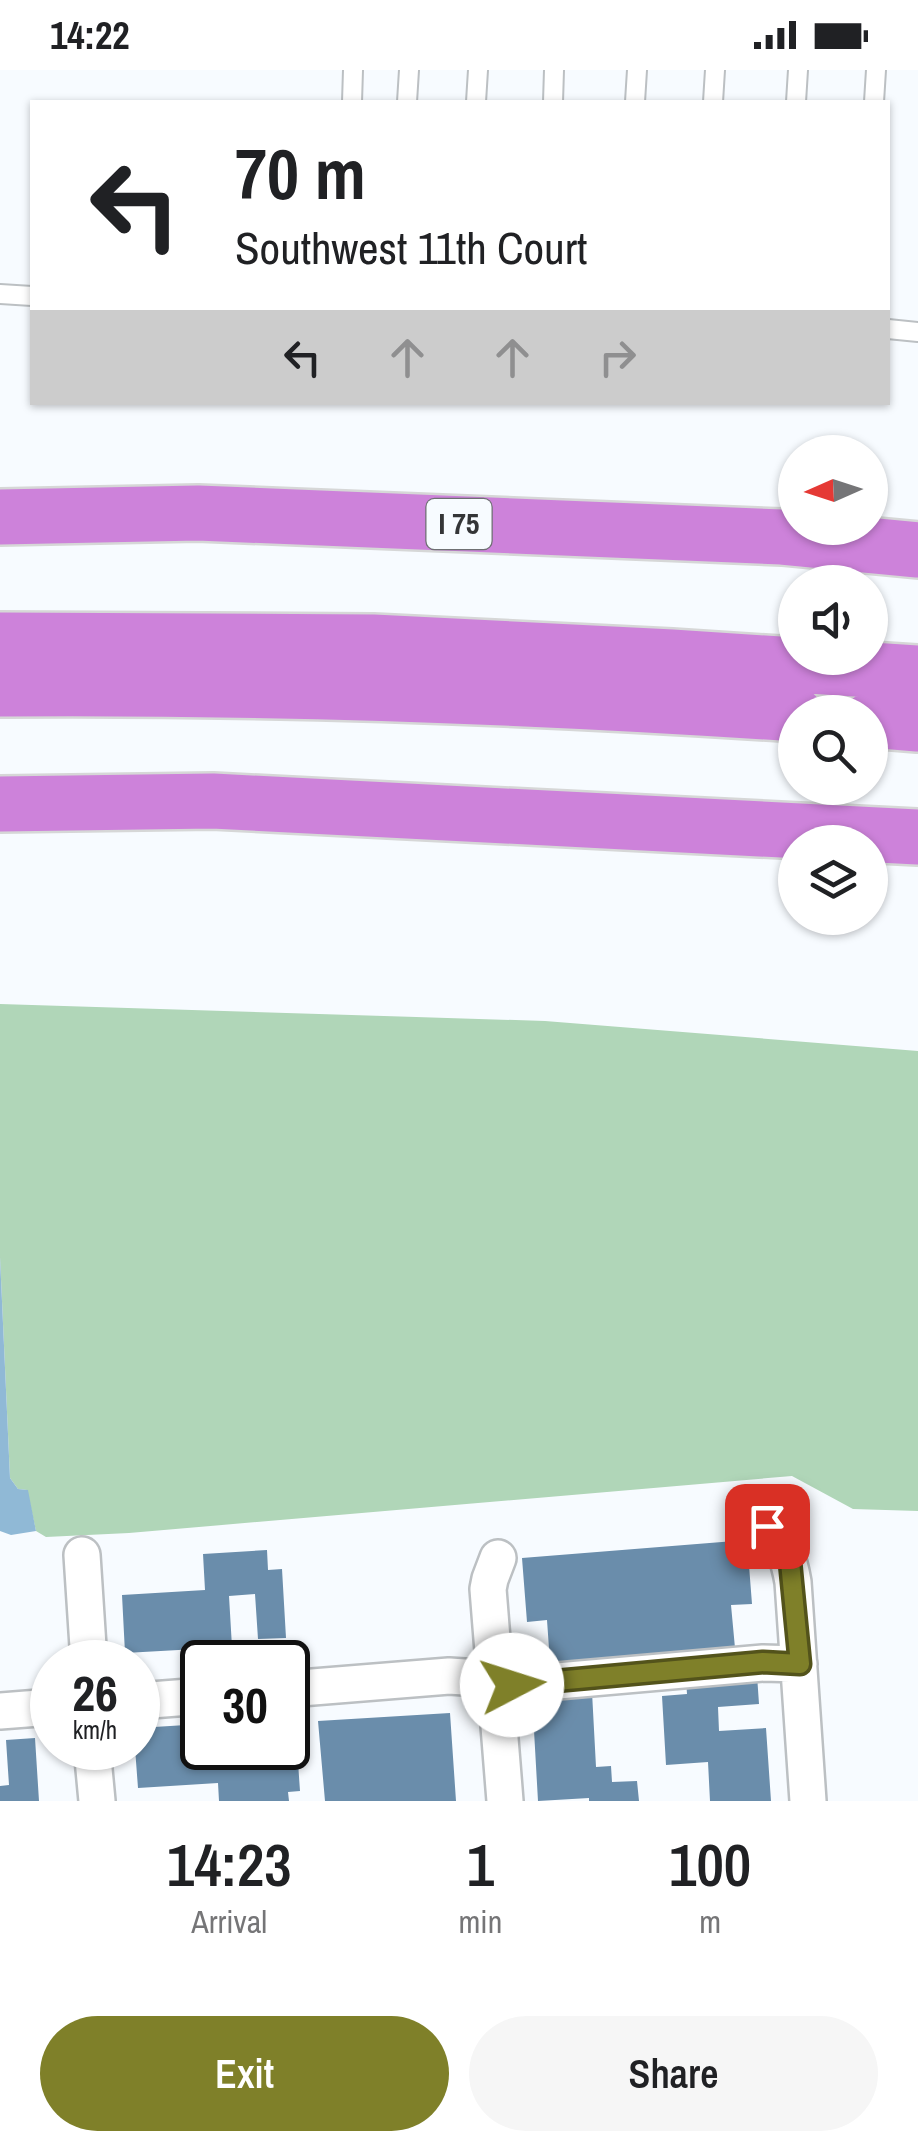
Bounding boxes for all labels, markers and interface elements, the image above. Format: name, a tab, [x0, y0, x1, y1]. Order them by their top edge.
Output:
text: 14:22	[50, 10, 130, 61]
text: 70 m	[235, 127, 366, 221]
icon: left	[70, 140, 200, 270]
text: Southwest 11th Court	[235, 217, 587, 278]
icon: left	[275, 330, 330, 385]
icon: ahead	[380, 330, 435, 385]
icon: ahead	[485, 330, 540, 385]
icon: right	[590, 330, 645, 385]
north arrow	[778, 435, 888, 545]
map controls	[778, 435, 888, 935]
road number: I 75	[426, 499, 492, 549]
button: sound	[778, 565, 888, 675]
button: search	[778, 695, 888, 805]
button: layers	[778, 825, 888, 935]
pin	[725, 1484, 810, 1569]
icon: arrive	[740, 1499, 795, 1554]
position arrow	[460, 1633, 564, 1737]
speed limit sign: 30	[180, 1640, 310, 1770]
text: 26	[72, 1659, 118, 1727]
text: km/h	[73, 1713, 117, 1747]
text: 14:23	[167, 1824, 292, 1905]
text: 1	[467, 1824, 494, 1905]
text: 100	[669, 1824, 751, 1905]
text: Arrival	[191, 1900, 267, 1943]
text: min	[459, 1900, 502, 1943]
text: m	[699, 1900, 721, 1943]
button: Exit	[40, 2016, 449, 2131]
button: Share	[469, 2016, 878, 2131]

